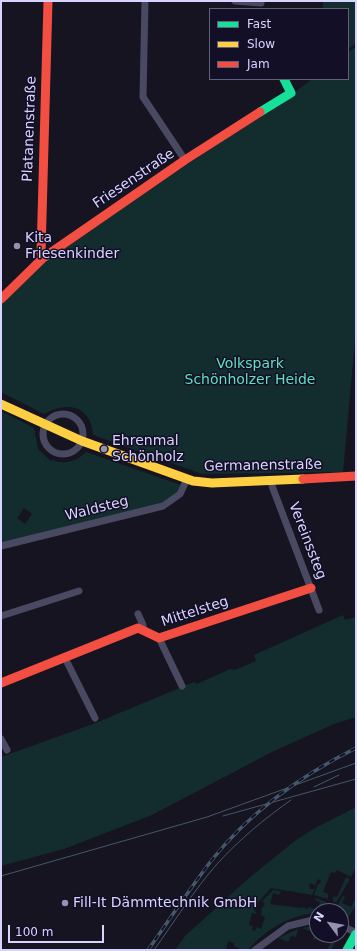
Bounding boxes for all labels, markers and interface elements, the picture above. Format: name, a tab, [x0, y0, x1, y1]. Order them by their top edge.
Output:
legend	[209, 8, 349, 80]
text: Fast	[247, 17, 271, 31]
text: Slow	[247, 37, 275, 51]
text: Jam	[247, 57, 270, 71]
street label: Platanenstraße	[20, 76, 40, 182]
street label: Friesenstraße	[90, 146, 178, 212]
place label: Kita Friesenkinder	[25, 230, 119, 262]
marker: Kita Friesenkinder	[12, 241, 22, 251]
park label: Volkspark Schönholzer Heide	[185, 356, 315, 388]
place label: Ehrenmal Schönholz	[112, 433, 184, 466]
marker: Ehrenmal Schönholz	[99, 444, 109, 454]
street label: Germanenstraße	[204, 457, 322, 475]
street label: Waldsteg	[64, 493, 130, 525]
street label: Vereinssteg	[285, 500, 329, 582]
street label: Mittelsteg	[159, 593, 231, 631]
place label: Fill-It Dämmtechnik GmbH	[73, 895, 257, 911]
marker: Fill-It Dämmtechnik GmbH	[60, 898, 70, 908]
north arrow	[309, 903, 349, 943]
text: N	[311, 910, 327, 924]
scale bar	[10, 917, 106, 943]
text: 100 m	[15, 925, 53, 939]

